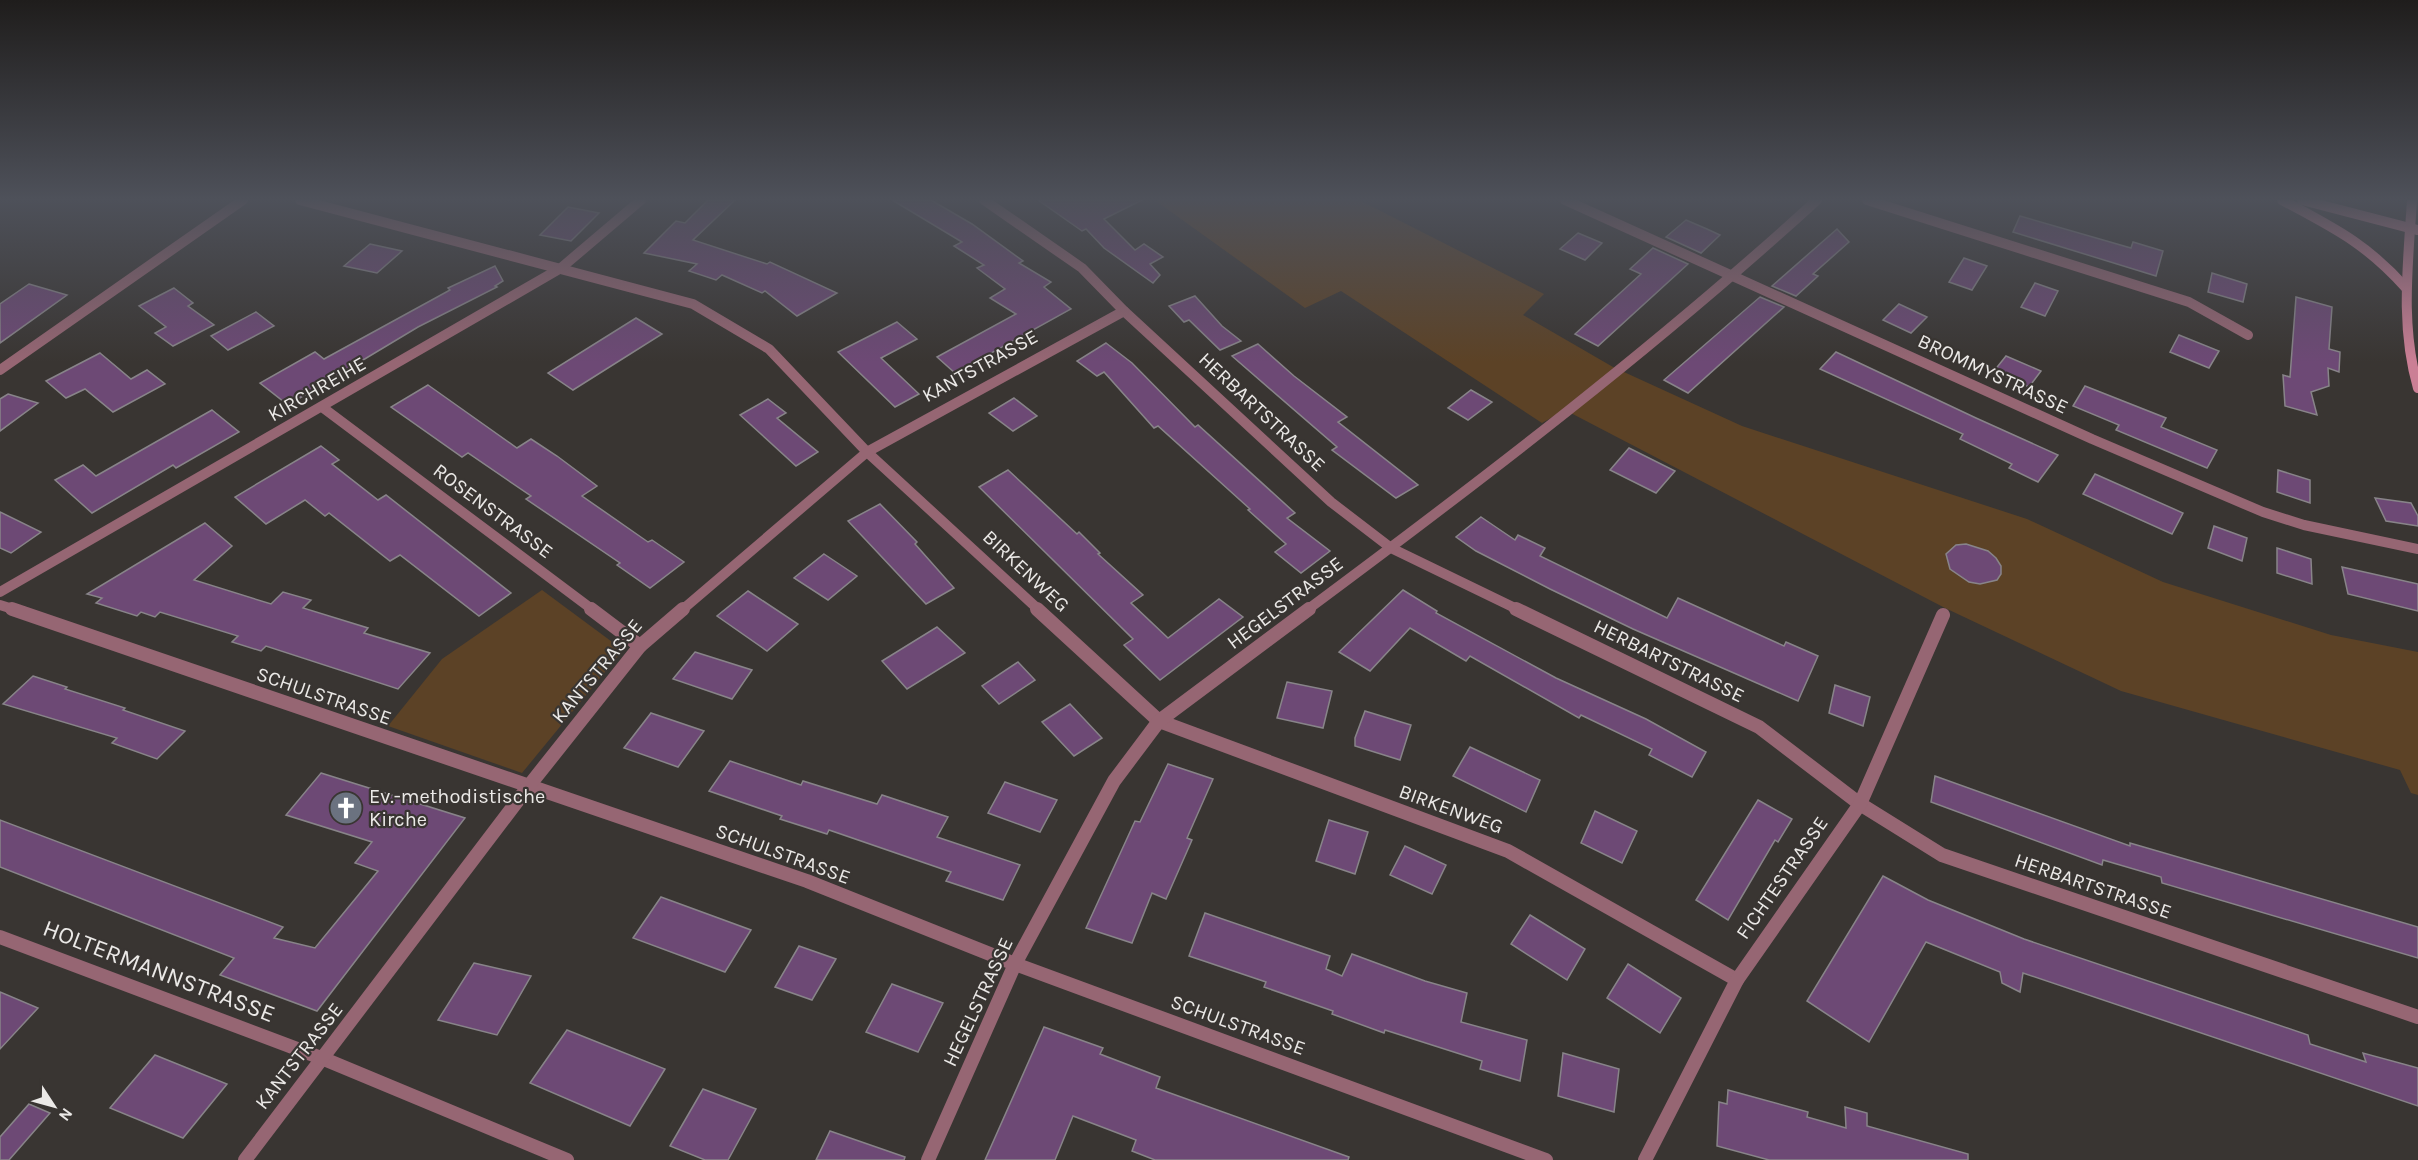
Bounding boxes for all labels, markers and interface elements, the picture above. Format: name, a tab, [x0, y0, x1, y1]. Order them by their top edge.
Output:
street label: KANTSTRASSE	[918, 325, 1042, 407]
street label: BROMMYSTRASSE	[1914, 329, 2072, 419]
street label: HERBARTSTRASSE	[1194, 348, 1330, 476]
street label: KIRCHREIHE	[264, 352, 370, 426]
street label: ROSENSTRASSE	[429, 459, 557, 563]
street label: BIRKENWEG	[978, 525, 1074, 617]
street label: HEGELSTRASSE	[1222, 552, 1348, 654]
street label: KANTSTRASSE	[547, 614, 647, 728]
street label: HERBARTSTRASSE	[1590, 615, 1748, 707]
street label: SCHULSTRASSE	[253, 662, 395, 730]
street label: BIRKENWEG	[1396, 779, 1506, 839]
place label: Ev.-methodistische Kirche	[369, 785, 545, 831]
church icon: Ev.-methodistische Kirche	[328, 790, 364, 826]
street label: FICHTESTRASSE	[1731, 812, 1833, 944]
street label: SCHULSTRASSE	[713, 819, 853, 889]
street label: HERBARTSTRASSE	[2012, 848, 2174, 924]
street label: HOLTERMANNSTRASSE	[39, 914, 279, 1028]
street label: HEGELSTRASSE	[938, 934, 1018, 1070]
street label: SCHULSTRASSE	[1168, 990, 1308, 1060]
street label: KANTSTRASSE	[250, 998, 348, 1114]
north arrow	[24, 1076, 84, 1136]
text: N	[55, 1104, 77, 1125]

